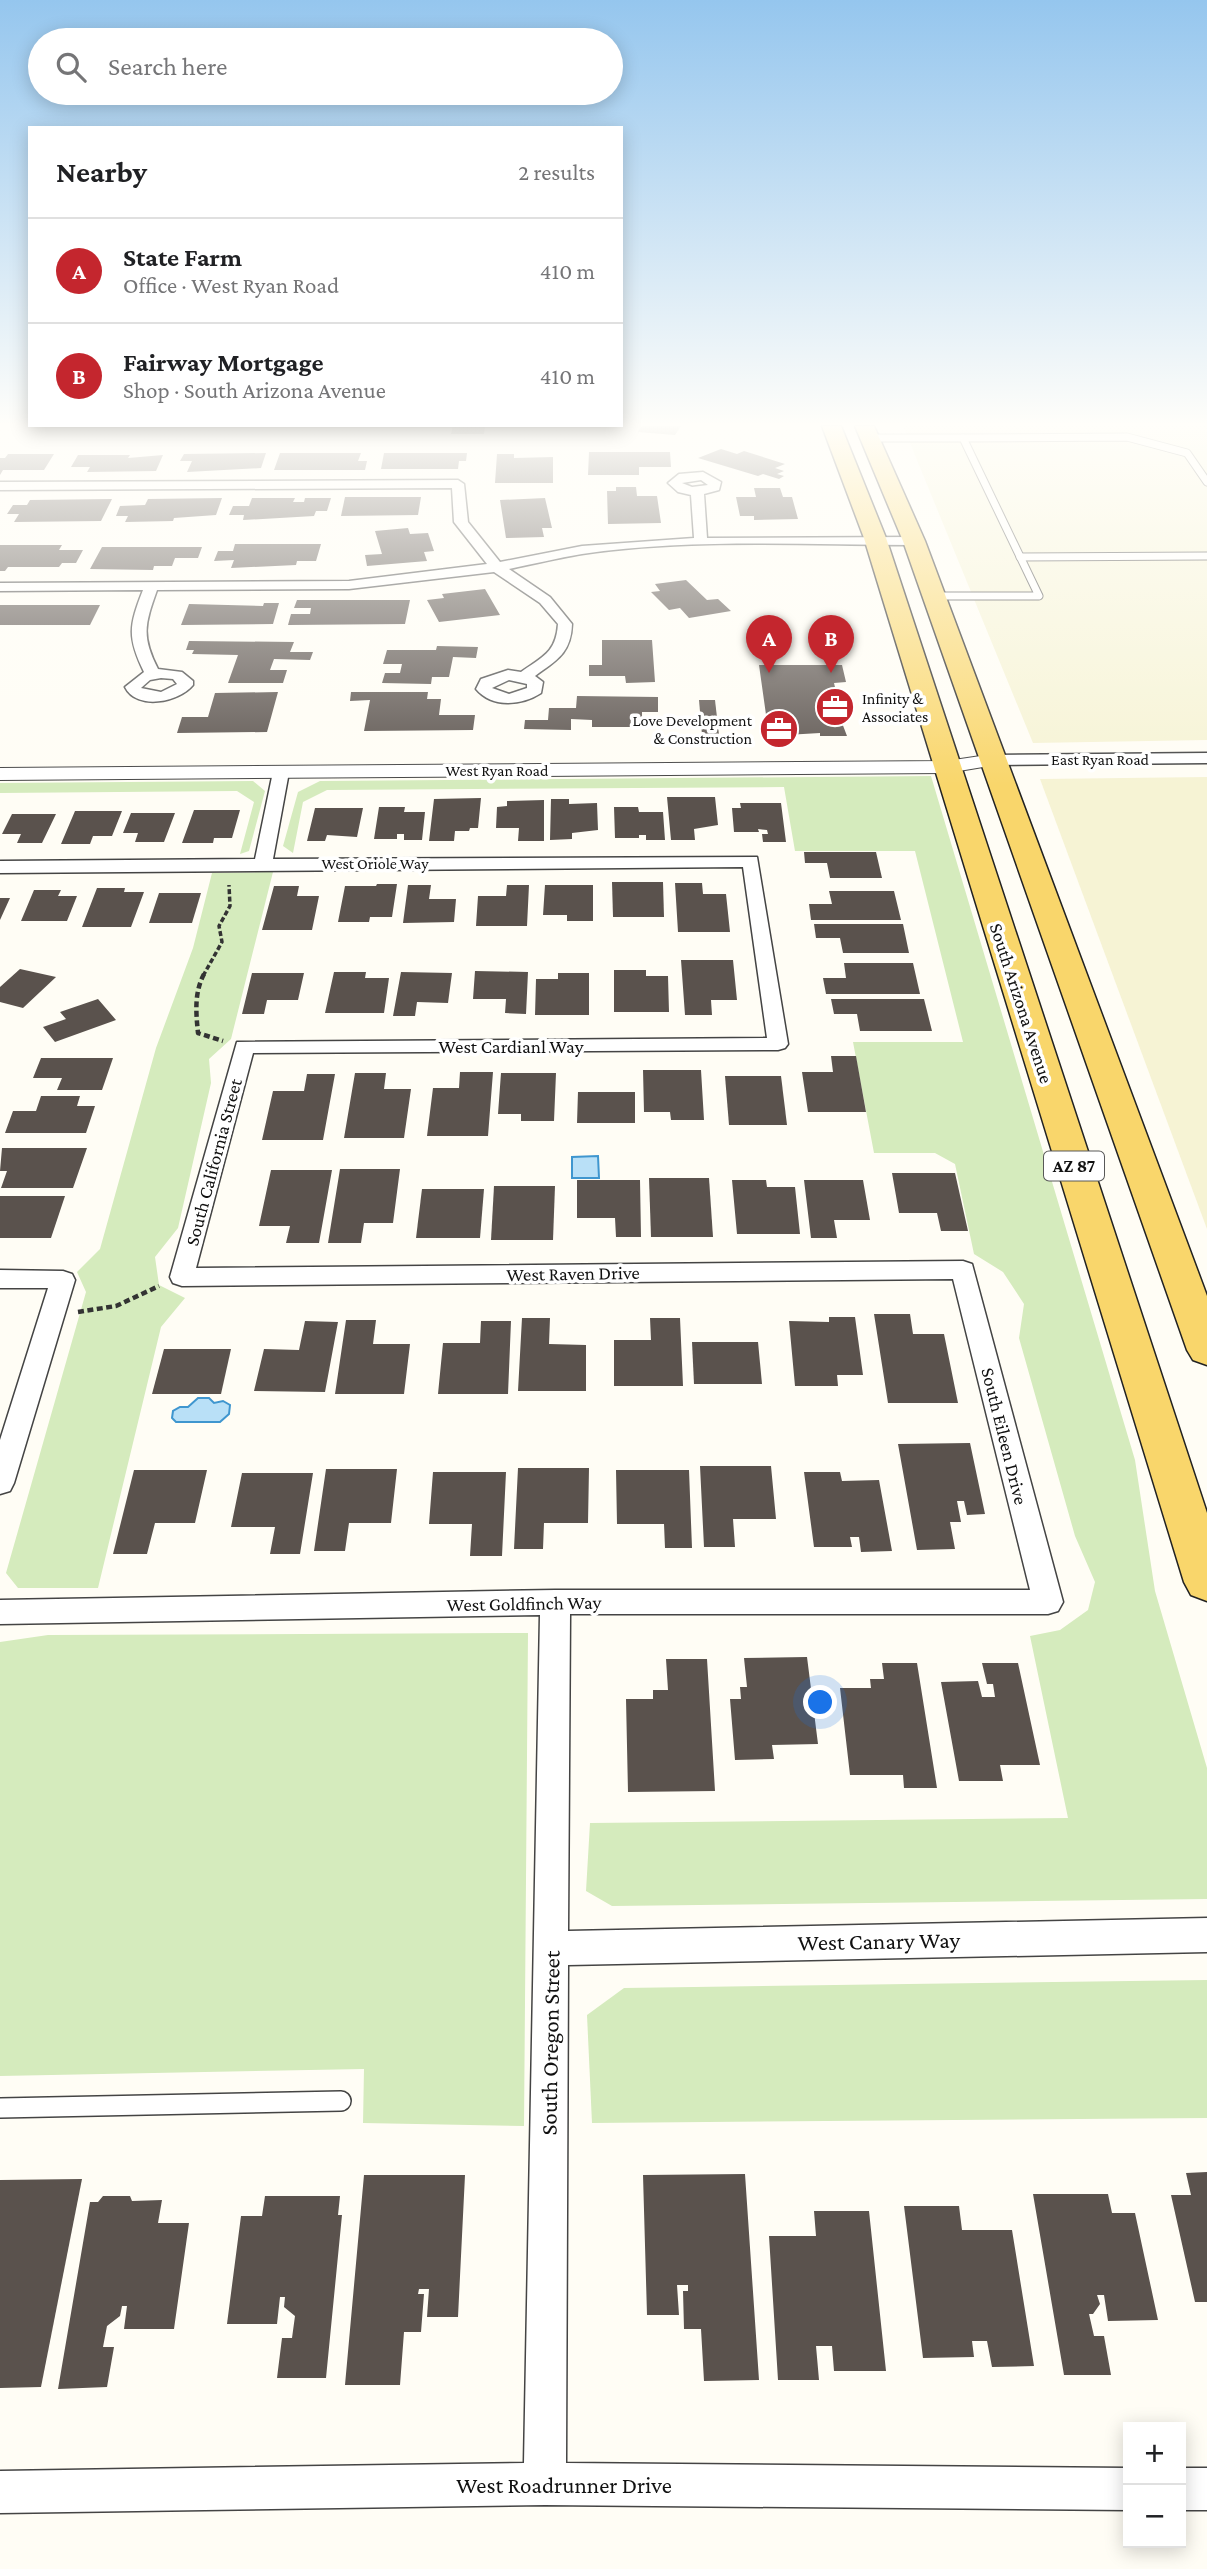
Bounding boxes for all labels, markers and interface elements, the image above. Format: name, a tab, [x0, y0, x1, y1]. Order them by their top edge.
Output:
search box	[28, 28, 623, 105]
icon: search	[52, 48, 90, 86]
text: Search here	[108, 52, 227, 81]
text: Nearby	[56, 155, 147, 188]
text: 2 results	[518, 159, 595, 185]
text: State Farm	[123, 243, 242, 272]
text: A	[72, 258, 86, 284]
text: 410 m	[540, 258, 595, 284]
text: Office · West Ryan Road	[123, 272, 339, 298]
text: Fairway Mortgage	[123, 348, 324, 377]
text: B	[72, 363, 86, 389]
text: 410 m	[540, 363, 595, 389]
text: Shop · South Arizona Avenue	[123, 377, 386, 403]
pin: A	[746, 615, 792, 673]
pin: B	[808, 615, 854, 673]
office icon: Infinity & Associates	[814, 686, 856, 728]
place label: Infinity & Associates	[862, 690, 928, 725]
office icon: Love Development & Construction	[758, 708, 800, 750]
place label: Love Development & Construction	[633, 712, 753, 747]
street label: East Ryan Road	[1051, 751, 1150, 769]
street label: West Ryan Road	[446, 762, 549, 780]
street label: West Oriole Way	[321, 855, 429, 873]
street label: South Arizona Avenue	[986, 921, 1057, 1086]
street label: West Cardianl Way	[438, 1036, 584, 1057]
street label: South California Street	[181, 1076, 246, 1248]
road number: AZ 87	[1044, 1152, 1104, 1181]
street label: West Raven Drive	[506, 1262, 640, 1285]
street label: South Eileen Drive	[977, 1365, 1032, 1507]
street label: West Goldfinch Way	[446, 1592, 602, 1615]
your location	[803, 1685, 837, 1719]
street label: West Canary Way	[797, 1927, 961, 1955]
street label: South Oregon Street	[535, 1950, 565, 2136]
map controls	[1123, 2422, 1186, 2548]
button: +	[1123, 2422, 1186, 2485]
street label: West Roadrunner Drive	[456, 2472, 672, 2498]
button: −	[1123, 2485, 1186, 2548]

